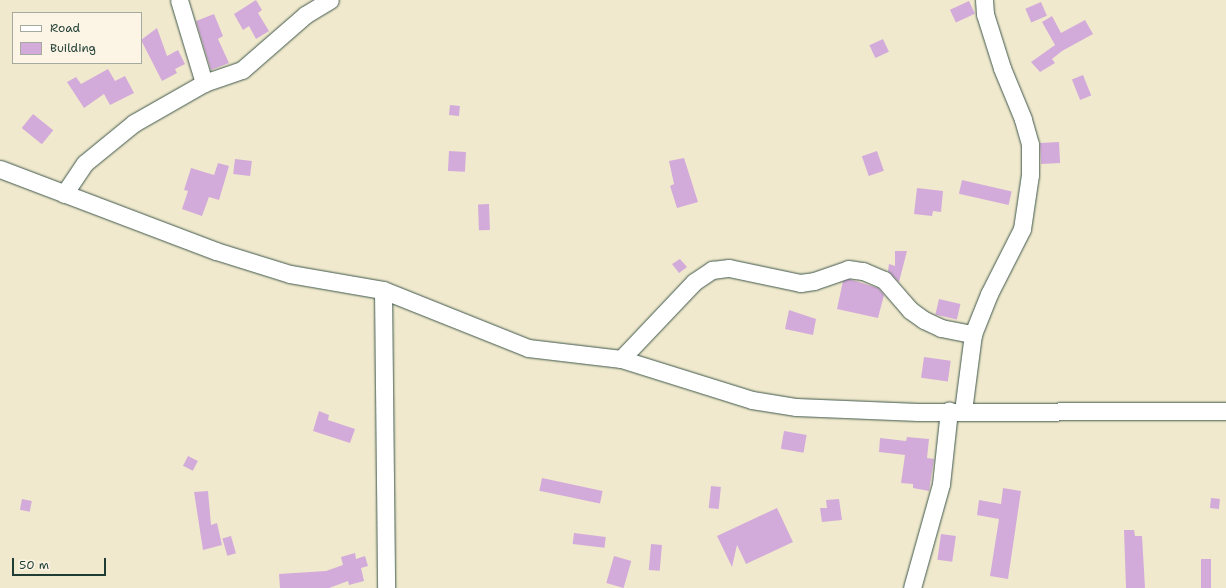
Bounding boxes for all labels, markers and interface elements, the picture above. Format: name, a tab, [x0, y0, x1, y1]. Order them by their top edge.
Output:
legend	[12, 12, 142, 64]
text: Road	[50, 20, 80, 36]
text: Building	[50, 40, 96, 56]
scale bar	[14, 550, 108, 576]
text: 50 m	[19, 557, 49, 573]

